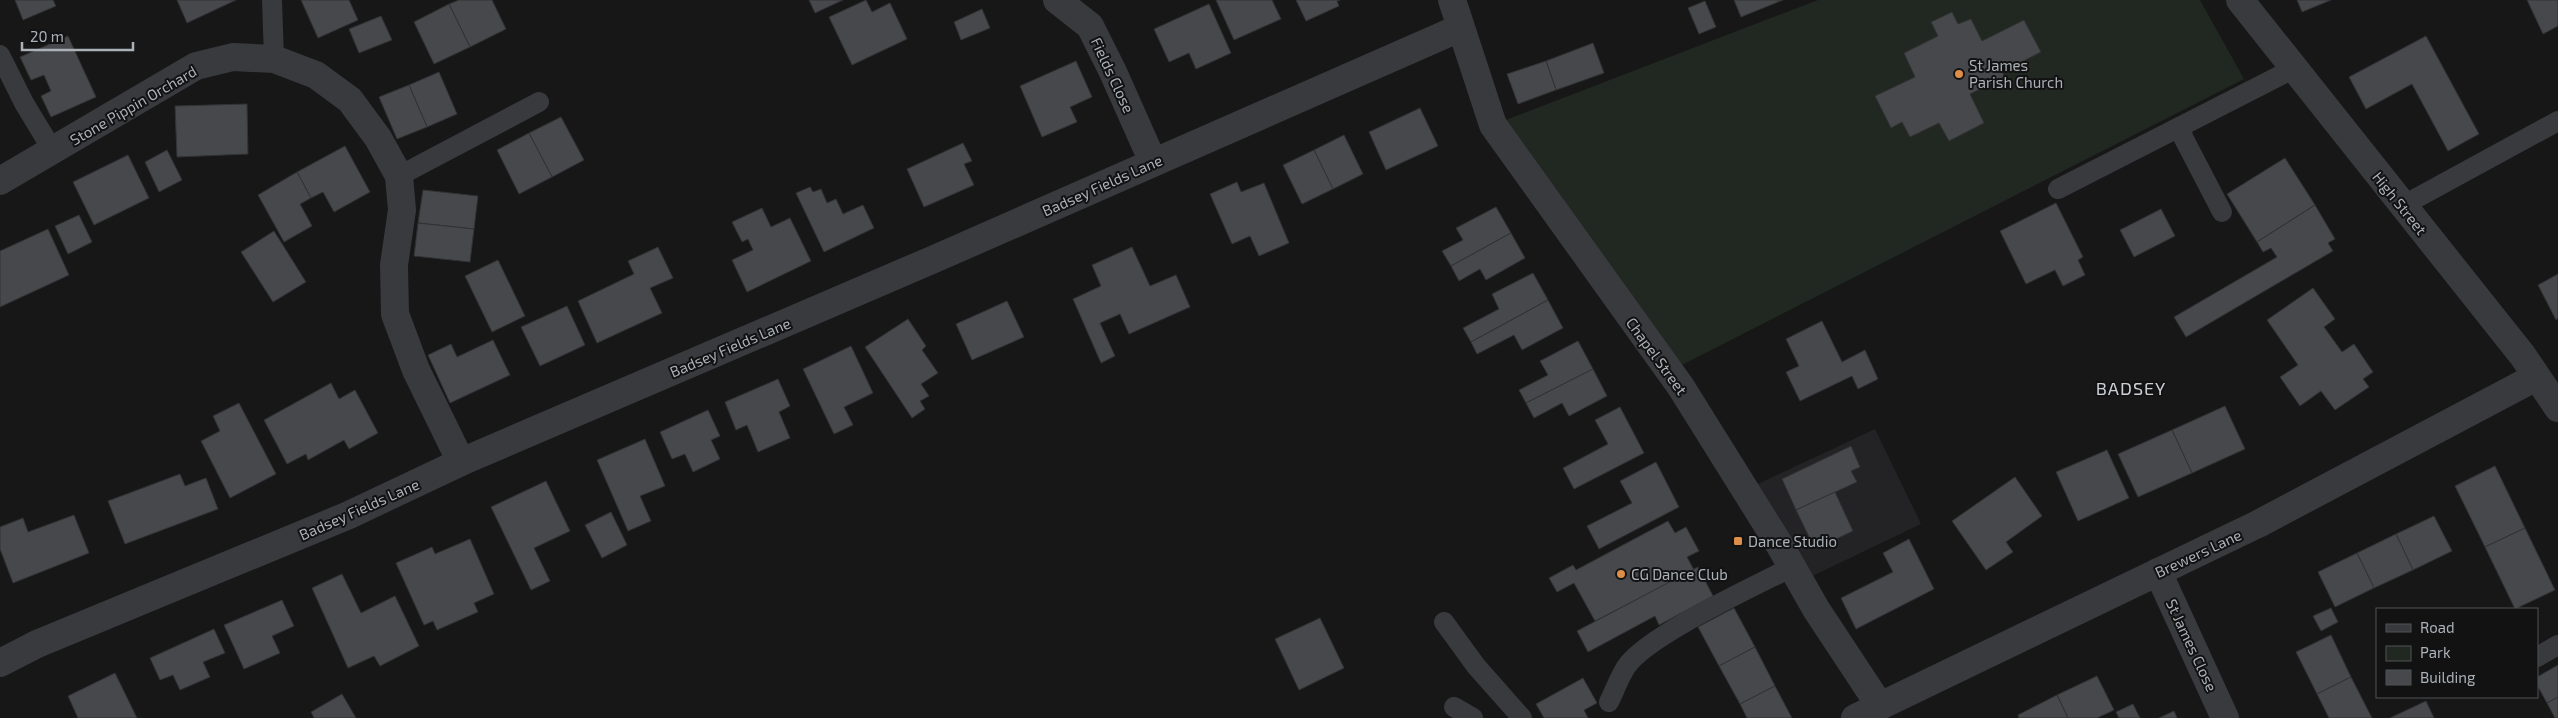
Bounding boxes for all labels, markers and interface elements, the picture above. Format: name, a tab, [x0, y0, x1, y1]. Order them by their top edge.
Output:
scale bar	[22, 20, 134, 52]
text: 20 m	[30, 27, 64, 45]
street label: Fields Close	[1088, 34, 1138, 116]
place label: St James Parish Church	[1969, 56, 2063, 91]
street label: Stone Pippin Orchard	[67, 61, 199, 149]
marker: St James Parish Church	[1953, 68, 1965, 80]
street label: Badsey Fields Lane	[1039, 150, 1165, 220]
street label: High Street	[2369, 168, 2431, 238]
street label: Badsey Fields Lane	[667, 313, 793, 381]
street label: Chapel Street	[1623, 314, 1691, 398]
district label: BADSEY	[2096, 377, 2166, 399]
street label: Badsey Fields Lane	[296, 474, 422, 544]
street label: Brewers Lane	[2152, 525, 2244, 581]
place label: Dance Studio	[1748, 532, 1837, 550]
marker: Dance Studio	[1732, 535, 1744, 547]
place label: CG Dance Club	[1631, 565, 1728, 583]
marker: CG Dance Club	[1615, 568, 1627, 580]
street label: St James Close	[2163, 596, 2221, 694]
legend	[2376, 608, 2538, 698]
text: Road	[2420, 618, 2455, 636]
text: Park	[2420, 643, 2451, 661]
text: Building	[2420, 668, 2476, 686]

